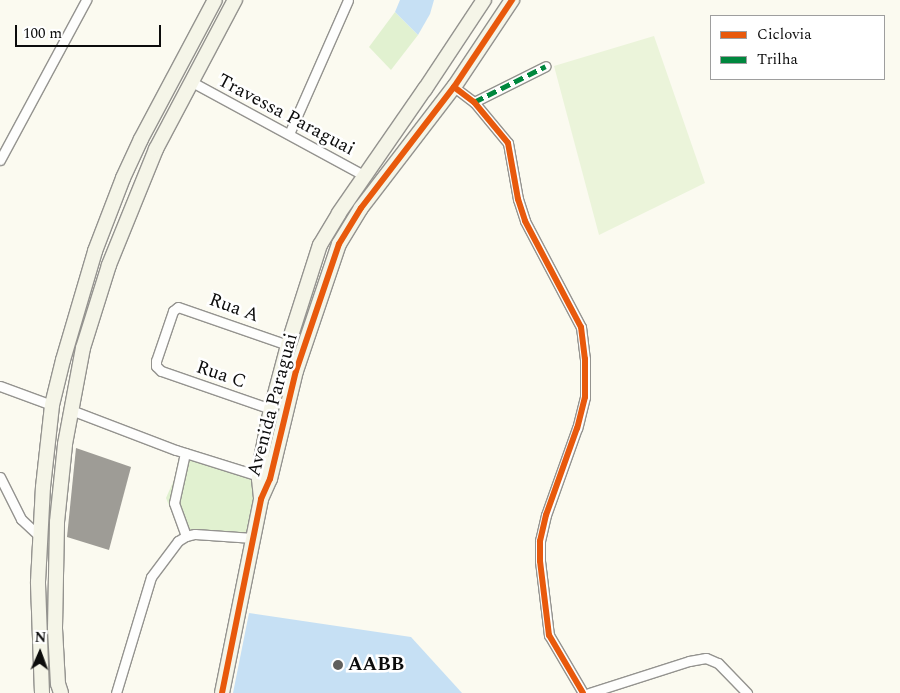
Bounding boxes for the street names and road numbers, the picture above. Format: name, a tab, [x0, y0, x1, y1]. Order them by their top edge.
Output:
street label: Travessa Paraguai	[214, 69, 358, 161]
street label: Rua A	[206, 288, 262, 328]
street label: Avenida Paraguai	[243, 331, 303, 479]
street label: Rua C	[193, 356, 249, 394]

